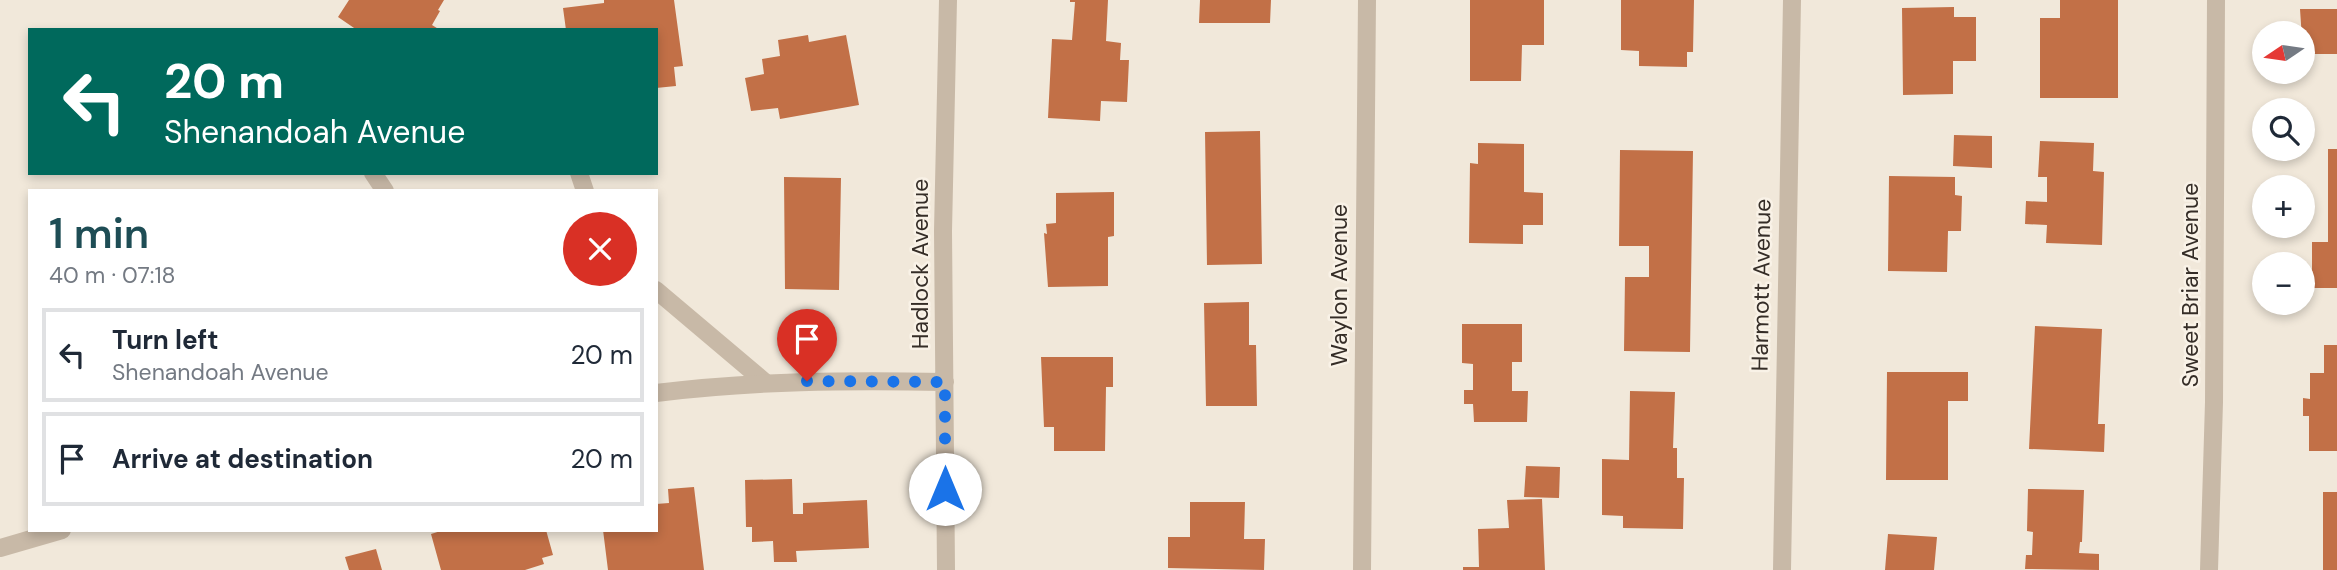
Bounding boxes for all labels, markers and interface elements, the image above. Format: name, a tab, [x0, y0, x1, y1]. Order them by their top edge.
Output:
north arrow	[2252, 21, 2315, 84]
map controls	[2252, 21, 2315, 315]
text: 20 m	[164, 49, 284, 113]
icon: left	[49, 56, 140, 147]
button: search	[2252, 98, 2315, 161]
text: Shenandoah Avenue	[164, 111, 465, 153]
button: +	[2252, 175, 2315, 238]
street label: Hadlock Avenue	[905, 179, 935, 349]
street label: Sweet Briar Avenue	[2175, 183, 2205, 387]
street label: Harmott Avenue	[1744, 198, 1778, 372]
street label: Waylon Avenue	[1324, 204, 1354, 366]
text: 1 min	[49, 206, 149, 261]
button: close	[563, 212, 637, 286]
button: −	[2252, 252, 2315, 315]
text: 40 m · 07:18	[49, 260, 176, 290]
pin	[777, 309, 837, 381]
icon: arrive	[788, 320, 826, 358]
text: Turn left	[112, 323, 219, 357]
icon: left	[53, 336, 91, 374]
text: 20 m	[570, 338, 633, 372]
text: Shenandoah Avenue	[112, 357, 329, 387]
icon: arrive	[53, 440, 91, 478]
text: Arrive at destination	[112, 442, 373, 476]
text: 20 m	[570, 442, 633, 476]
position arrow	[908, 452, 982, 526]

